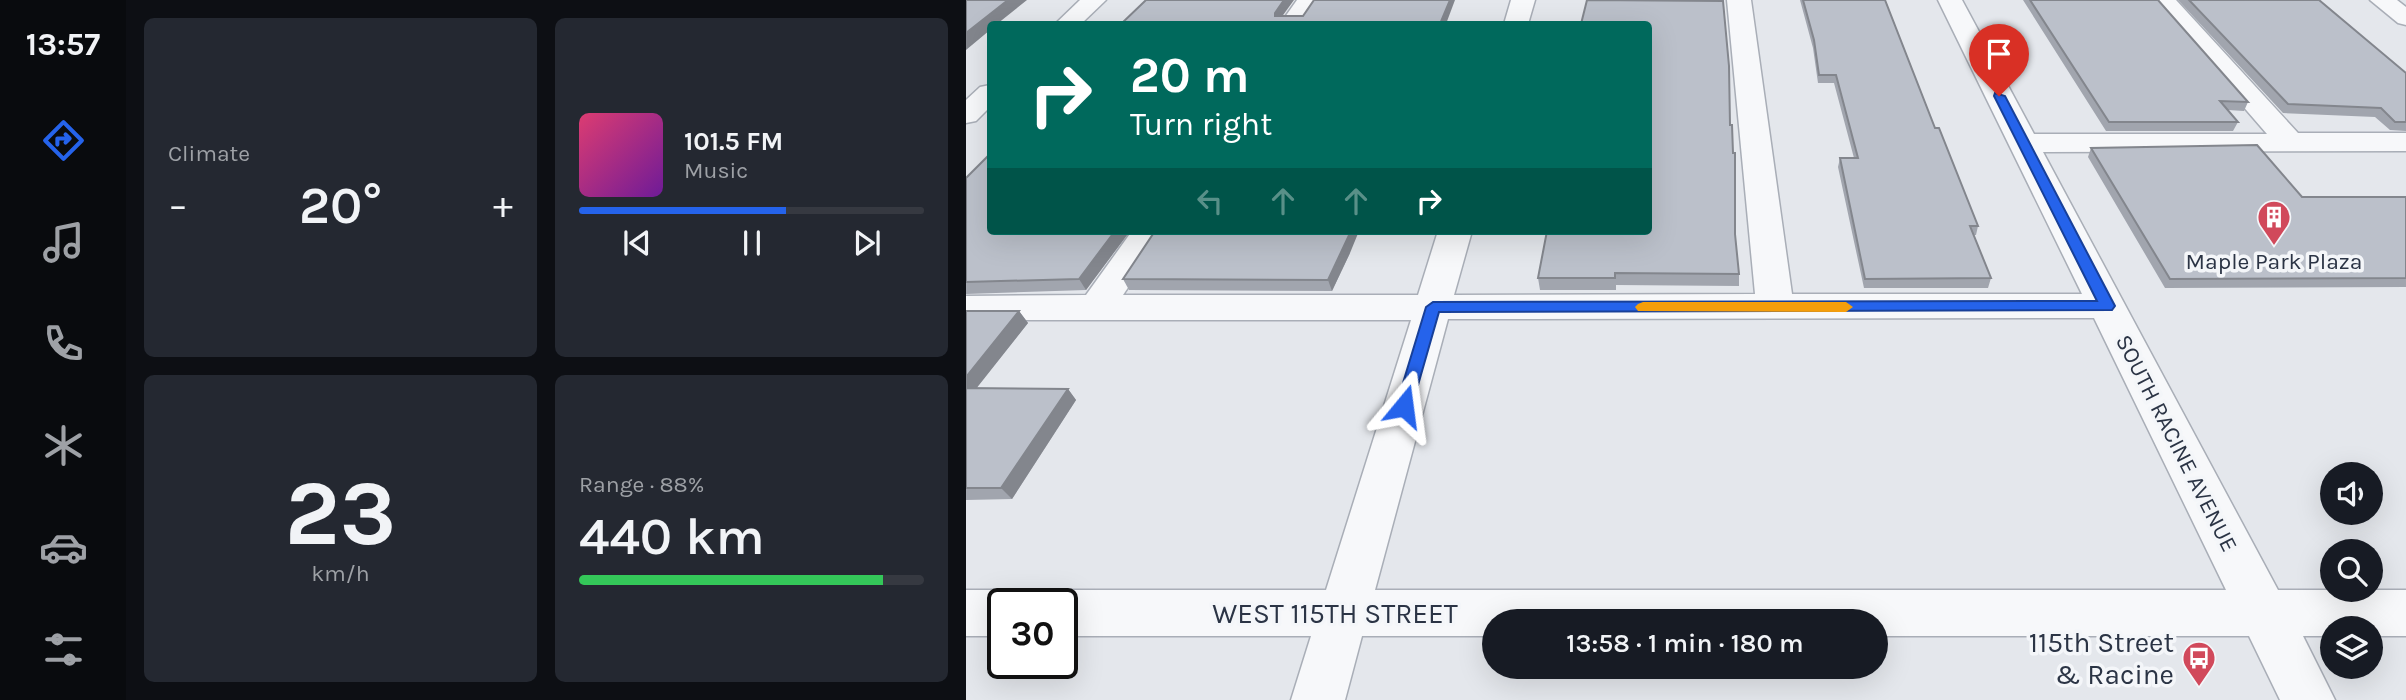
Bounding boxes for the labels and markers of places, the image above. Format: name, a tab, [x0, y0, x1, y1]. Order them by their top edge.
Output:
pin	[1969, 24, 2029, 96]
building icon: Maple Park Plaza	[2255, 198, 2293, 247]
place label: Maple Park Plaza	[2186, 248, 2362, 275]
place label: 115th Street & Racine	[2029, 626, 2174, 691]
bus stop icon: 115th Street & Racine	[2180, 639, 2218, 688]

